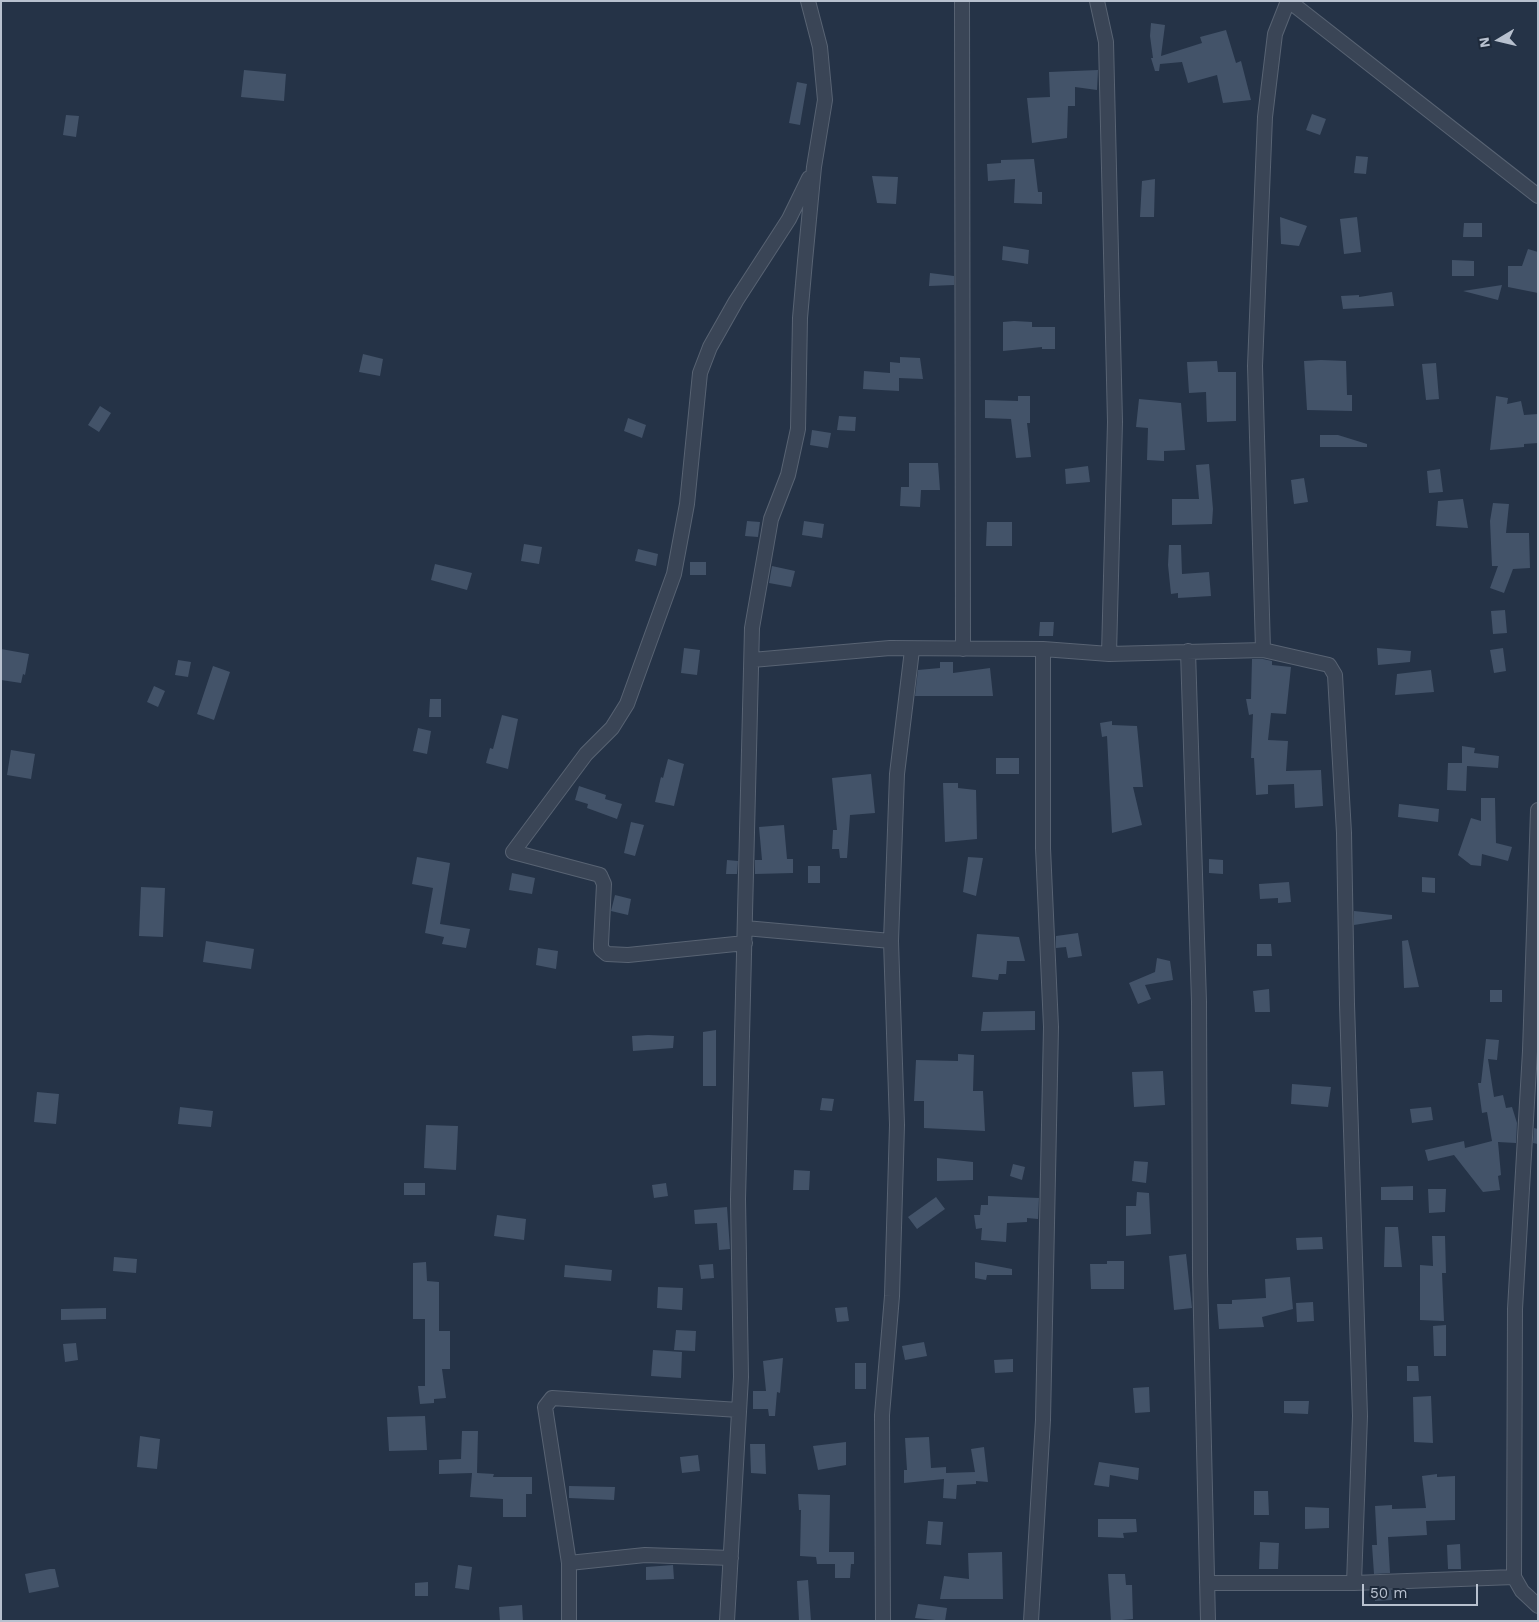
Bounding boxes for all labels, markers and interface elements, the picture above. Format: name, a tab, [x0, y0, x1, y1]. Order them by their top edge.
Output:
north arrow	[1474, 15, 1524, 65]
text: N	[1475, 36, 1493, 49]
scale bar	[1364, 1574, 1480, 1606]
text: 50 m	[1370, 1584, 1407, 1602]

